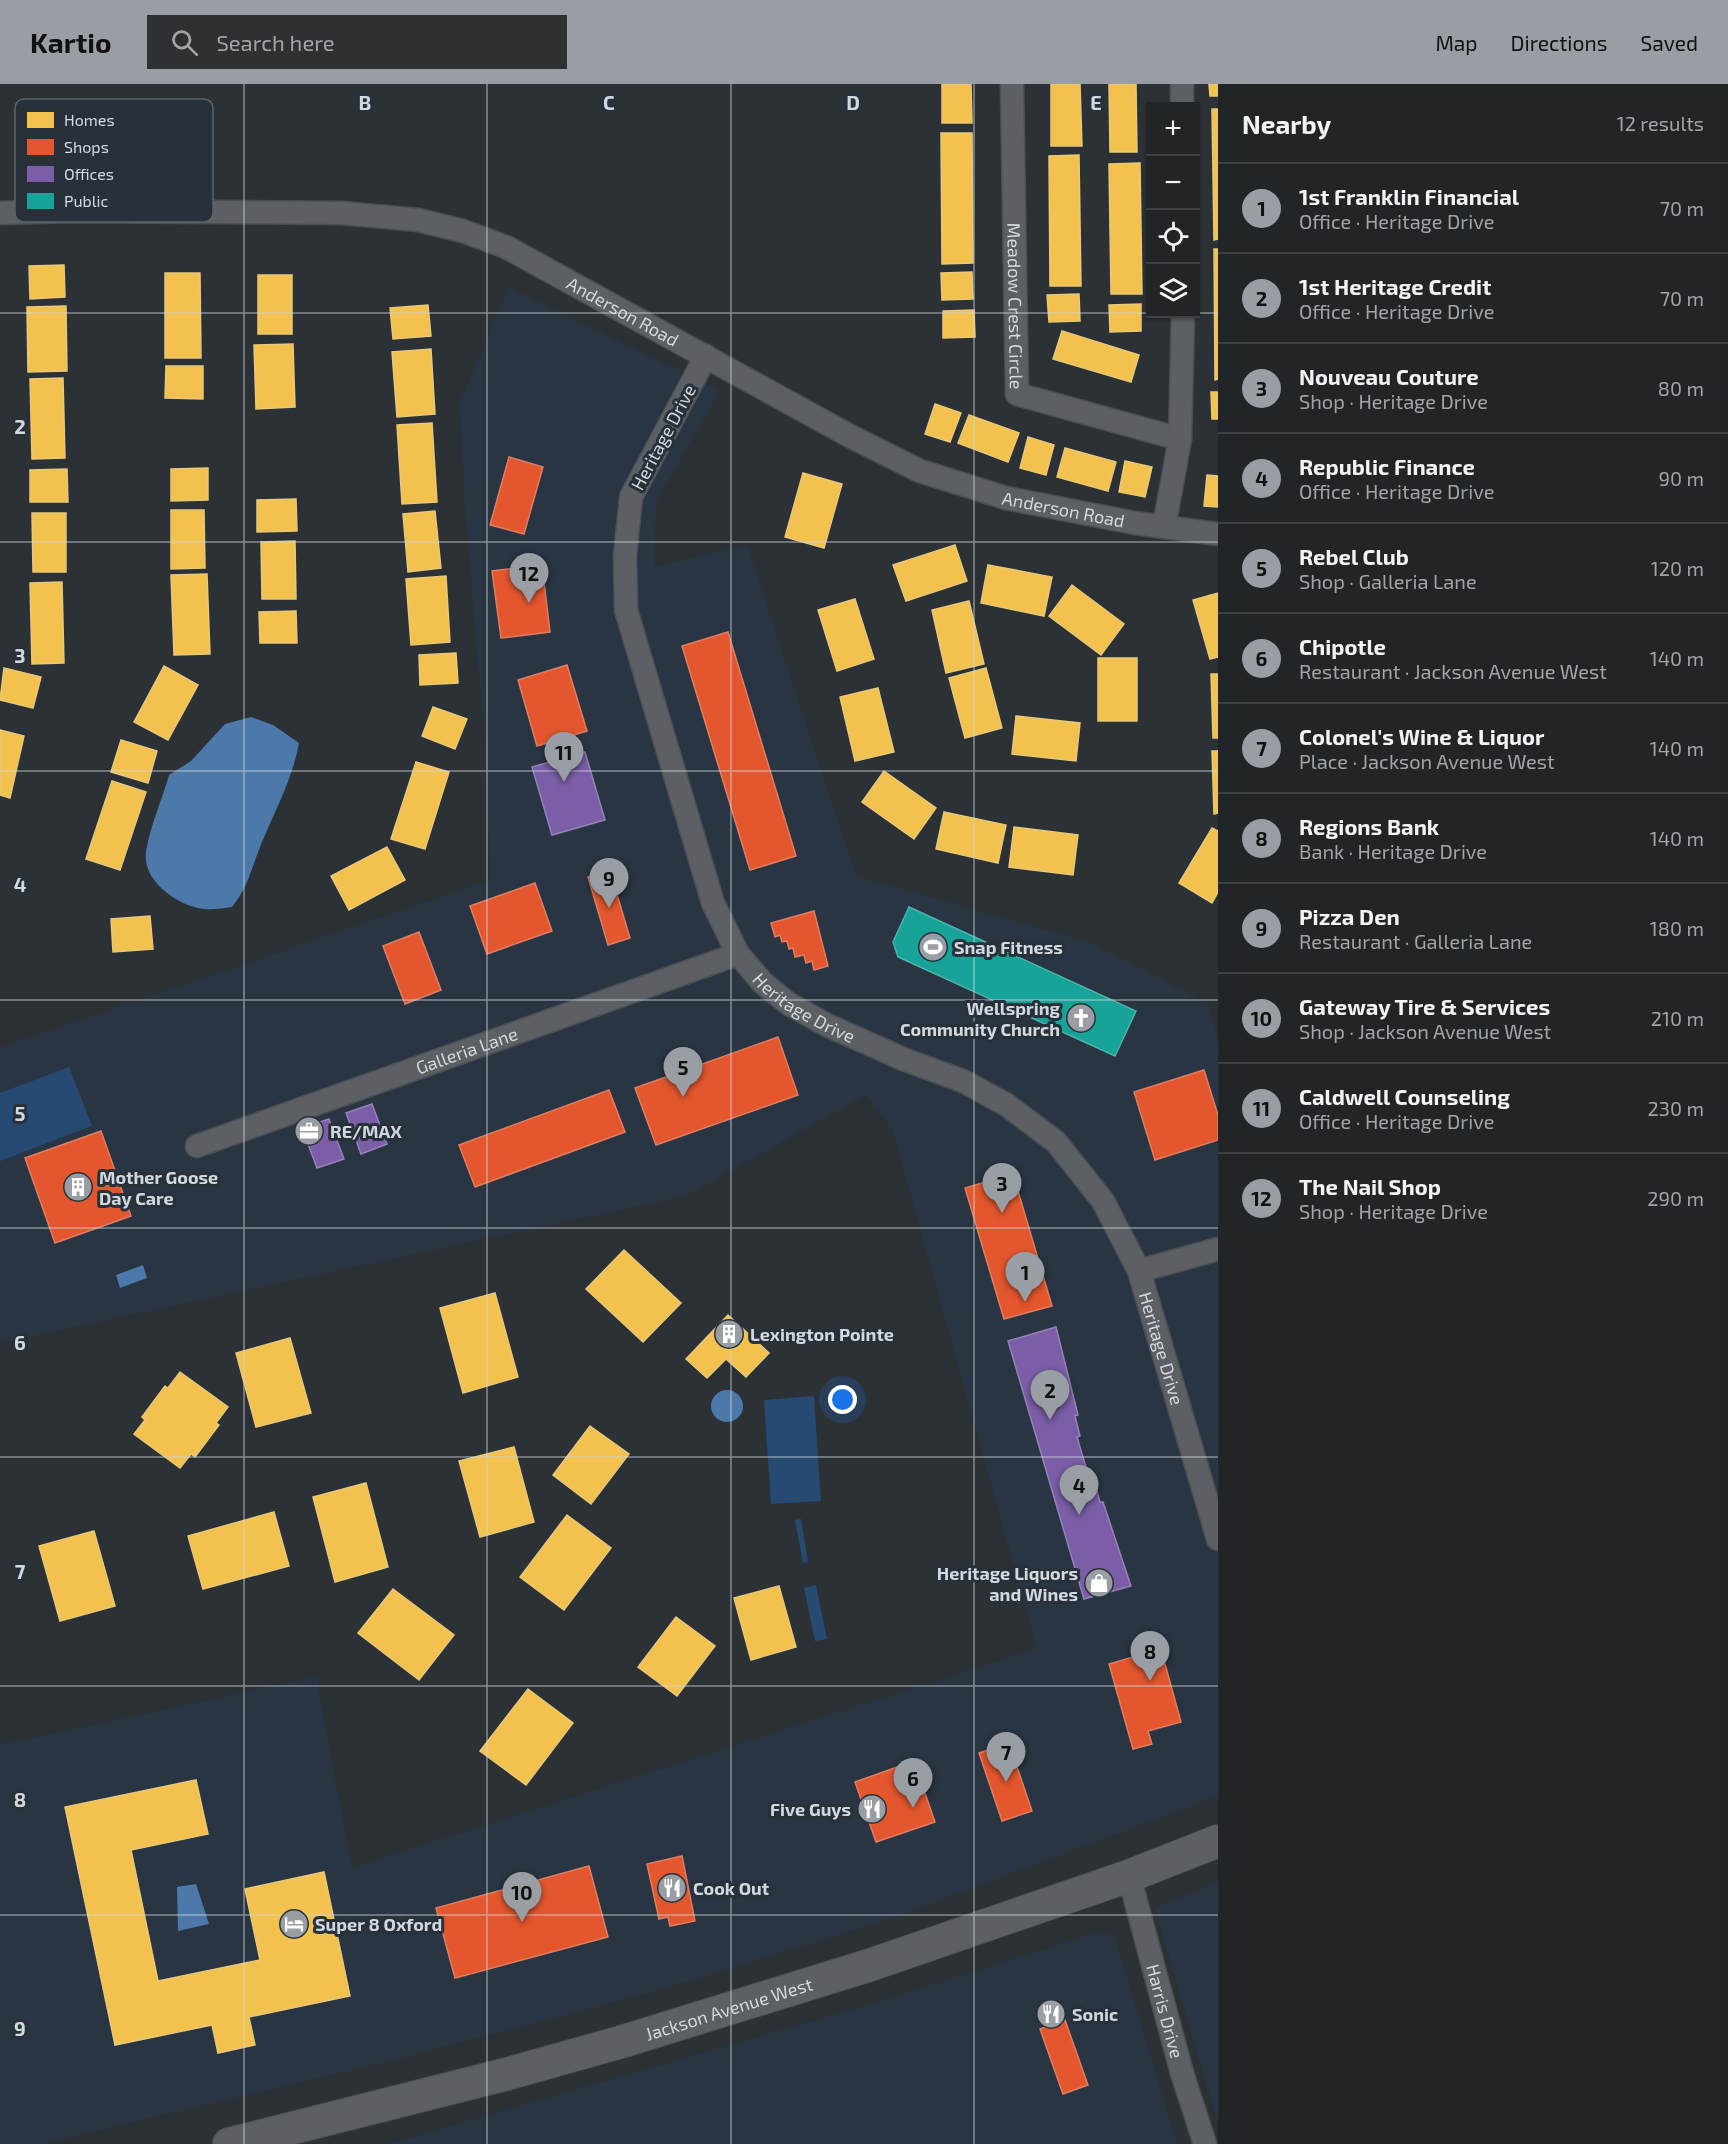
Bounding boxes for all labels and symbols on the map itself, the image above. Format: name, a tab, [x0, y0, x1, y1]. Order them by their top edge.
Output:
text: B	[359, 90, 371, 114]
text: C	[603, 90, 615, 114]
text: D	[846, 90, 860, 114]
text: E	[1090, 90, 1102, 114]
legend	[15, 99, 213, 222]
text: Homes	[64, 110, 115, 129]
text: Shops	[64, 137, 109, 156]
text: Offices	[64, 164, 114, 183]
text: Public	[64, 191, 108, 210]
street label: Meadow Crest Circle	[1003, 222, 1028, 390]
street label: Anderson Road	[563, 272, 683, 351]
street label: Heritage Drive	[626, 380, 700, 494]
text: 2	[14, 414, 26, 438]
street label: Anderson Road	[1000, 487, 1127, 532]
pin: 12	[510, 554, 548, 603]
text: 3	[14, 643, 26, 667]
pin: 11	[544, 732, 584, 782]
pin: 9	[590, 858, 628, 908]
text: 4	[14, 872, 27, 896]
sports icon: Snap Fitness	[917, 931, 949, 963]
place label: Snap Fitness	[954, 936, 1063, 958]
street label: Heritage Drive	[748, 968, 859, 1047]
place label: Wellspring Community Church	[900, 997, 1061, 1040]
church icon: Wellspring Community Church	[1065, 1002, 1097, 1034]
street label: Galleria Lane	[413, 1022, 520, 1079]
pin: 5	[664, 1048, 702, 1097]
text: 5	[14, 1101, 26, 1125]
office icon: RE/MAX	[293, 1115, 325, 1147]
place label: RE/MAX	[330, 1120, 402, 1142]
pin: 3	[982, 1164, 1022, 1213]
place label: Mother Goose Day Care	[99, 1166, 218, 1209]
building icon: Mother Goose Day Care	[62, 1171, 94, 1203]
pin: 1	[1006, 1252, 1044, 1302]
street label: Heritage Drive	[1135, 1289, 1189, 1407]
building icon: Lexington Pointe	[713, 1318, 745, 1350]
place label: Lexington Pointe	[750, 1323, 894, 1345]
text: 6	[14, 1330, 26, 1354]
pin: 2	[1030, 1370, 1070, 1420]
your location	[828, 1385, 857, 1414]
pin: 4	[1060, 1466, 1098, 1515]
text: 7	[15, 1559, 26, 1583]
place label: Heritage Liquors and Wines	[937, 1562, 1078, 1605]
shop icon: Heritage Liquors and Wines	[1083, 1567, 1115, 1599]
pin: 8	[1130, 1632, 1170, 1681]
pin: 7	[986, 1732, 1026, 1782]
pin: 6	[894, 1758, 932, 1808]
text: 8	[14, 1787, 26, 1811]
restaurant icon: Five Guys	[856, 1793, 888, 1825]
place label: Five Guys	[770, 1798, 851, 1820]
pin: 10	[502, 1872, 542, 1922]
restaurant icon: Cook Out	[656, 1872, 688, 1904]
place label: Cook Out	[693, 1877, 770, 1899]
hotel icon: Super 8 Oxford	[278, 1908, 310, 1940]
place label: Super 8 Oxford	[315, 1913, 442, 1935]
street label: Harris Drive	[1142, 1962, 1189, 2061]
street label: Jackson Avenue West	[642, 1972, 815, 2045]
restaurant icon: Sonic	[1035, 1998, 1067, 2030]
place label: Sonic	[1072, 2003, 1118, 2025]
text: 9	[14, 2016, 26, 2040]

